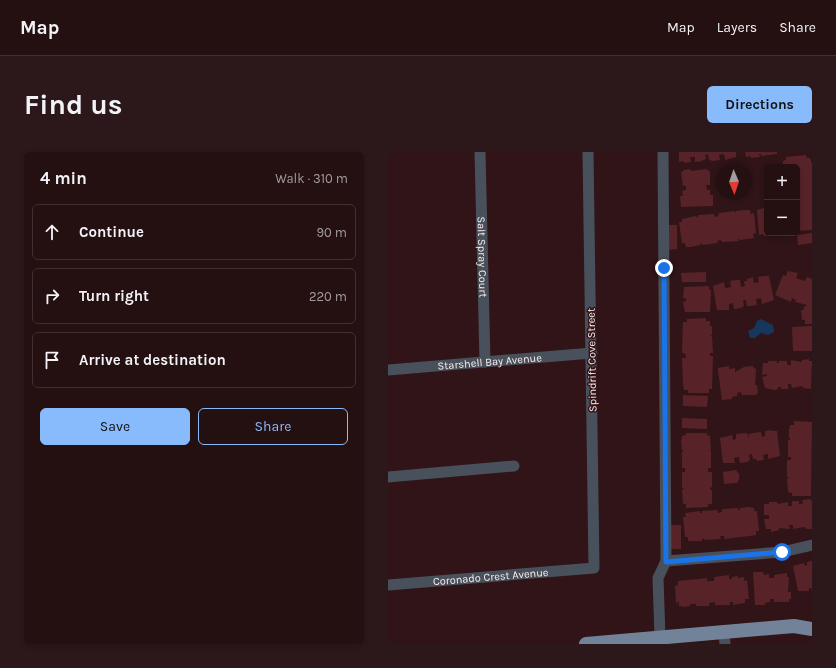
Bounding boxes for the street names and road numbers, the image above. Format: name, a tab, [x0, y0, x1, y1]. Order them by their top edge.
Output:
street label: Salt Spray Court	[475, 216, 490, 298]
street label: Spindrift Cove Street	[585, 308, 599, 412]
street label: Starshell Bay Avenue	[437, 351, 543, 372]
street label: Coronado Crest Avenue	[432, 565, 549, 588]

